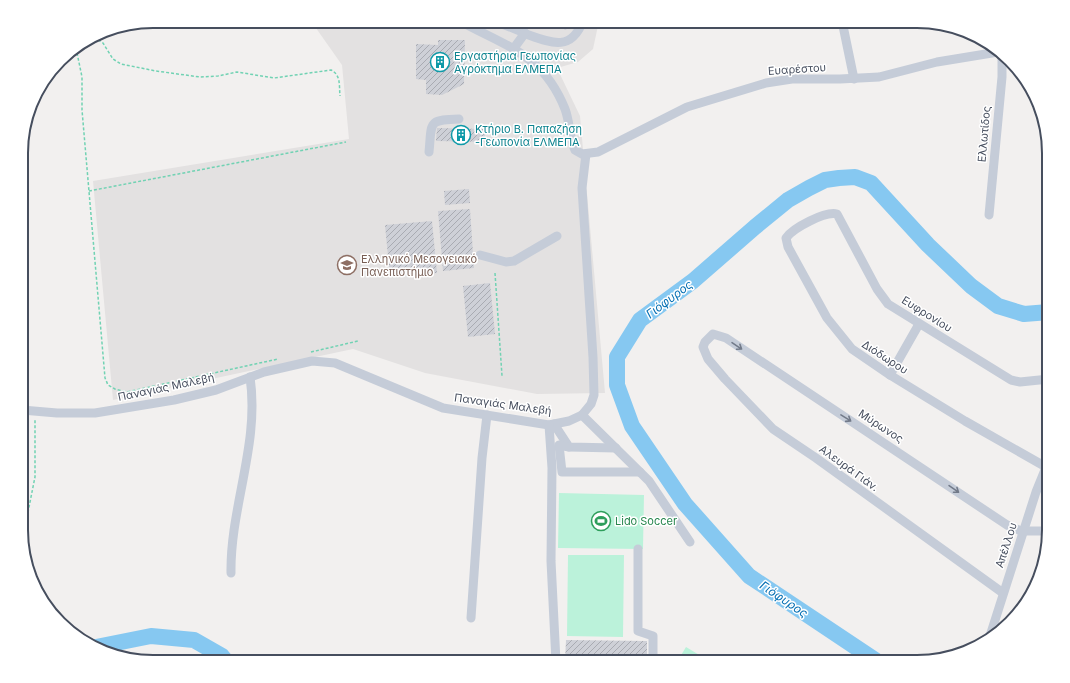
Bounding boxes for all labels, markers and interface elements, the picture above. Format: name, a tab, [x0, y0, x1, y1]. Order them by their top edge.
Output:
place label: Εργαστήρια Γεωπονίας Αγρόκτημα ΕΛΜΕΠΑ	[454, 49, 576, 76]
building icon: Εργαστήρια Γεωπονίας Αγρόκτημα ΕΛΜΕΠΑ	[429, 51, 451, 73]
street label: Ευαρέστου	[768, 60, 826, 78]
street label: Ελλωτίδος	[975, 105, 993, 163]
place label: Κτήριο Β. Παπαζήση -Γεωπονία ΕΛΜΕΠΑ	[475, 122, 582, 149]
building icon: Κτήριο Β. Παπαζήση -Γεωπονία ΕΛΜΕΠΑ	[450, 124, 472, 146]
place label: Ελληνικό Μεσογειακό Πανεπιστήμιο	[361, 252, 478, 279]
school or university icon: Ελληνικό Μεσογειακό Πανεπιστήμιο	[336, 254, 358, 276]
water label: Γιόφυρος	[643, 276, 695, 321]
street label: Ευφρονίου	[899, 293, 955, 335]
street label: Διόδωρου	[859, 337, 911, 377]
one-way arrow	[732, 341, 743, 350]
street label: Παναγιάς Μαλεβή	[117, 370, 215, 404]
street label: Παναγιάς Μαλεβή	[453, 390, 553, 418]
street label: Μύρωνος	[856, 406, 906, 446]
one-way arrow	[840, 413, 851, 422]
street label: Αλευρά Γιάν.	[817, 442, 881, 494]
one-way arrow	[948, 485, 959, 493]
sports icon: Lido Soccer	[590, 510, 612, 532]
place label: Lido Soccer	[615, 514, 677, 528]
street label: Απέλλου	[992, 521, 1020, 569]
water label: Γιόφυρος	[757, 578, 811, 621]

